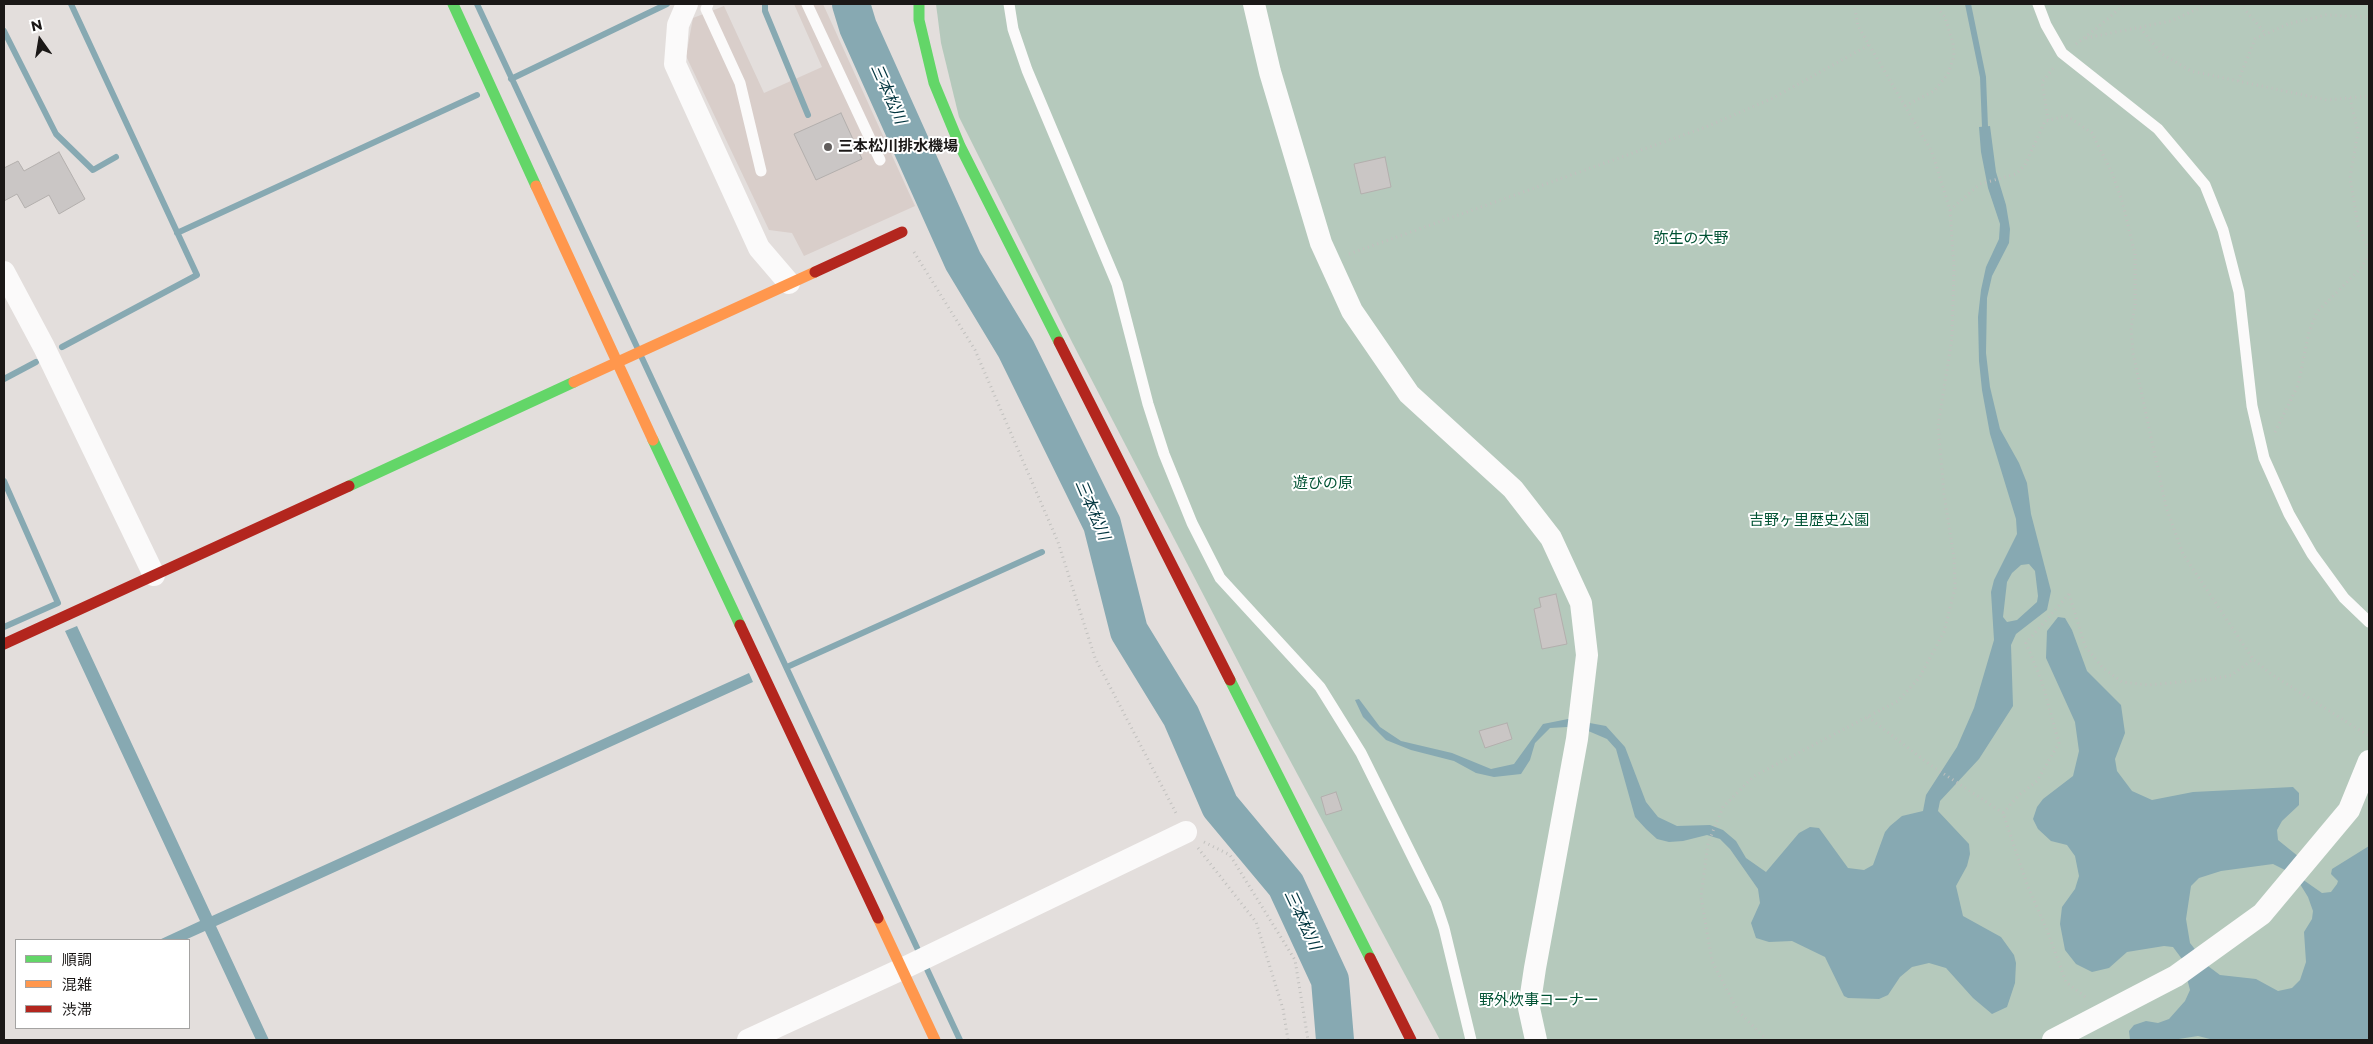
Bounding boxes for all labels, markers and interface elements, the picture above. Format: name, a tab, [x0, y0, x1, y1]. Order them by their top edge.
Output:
north arrow	[15, 15, 65, 65]
text: N	[29, 15, 44, 35]
water label: 三本松川	[866, 61, 910, 127]
place label: 三本松川排水機場	[838, 138, 958, 156]
marker: 三本松川排水機場	[822, 141, 834, 153]
park label: 弥生の大野	[1654, 230, 1728, 248]
park label: 遊びの原	[1293, 475, 1353, 493]
water label: 三本松川	[1071, 477, 1113, 543]
park label: 吉野ヶ里歴史公園	[1749, 512, 1869, 530]
water label: 三本松川	[1280, 887, 1324, 953]
legend	[15, 939, 190, 1029]
text: 順調	[62, 950, 92, 969]
text: 混雑	[62, 975, 92, 994]
park label: 野外炊事コーナー	[1479, 992, 1599, 1010]
text: 渋滞	[62, 1000, 92, 1019]

